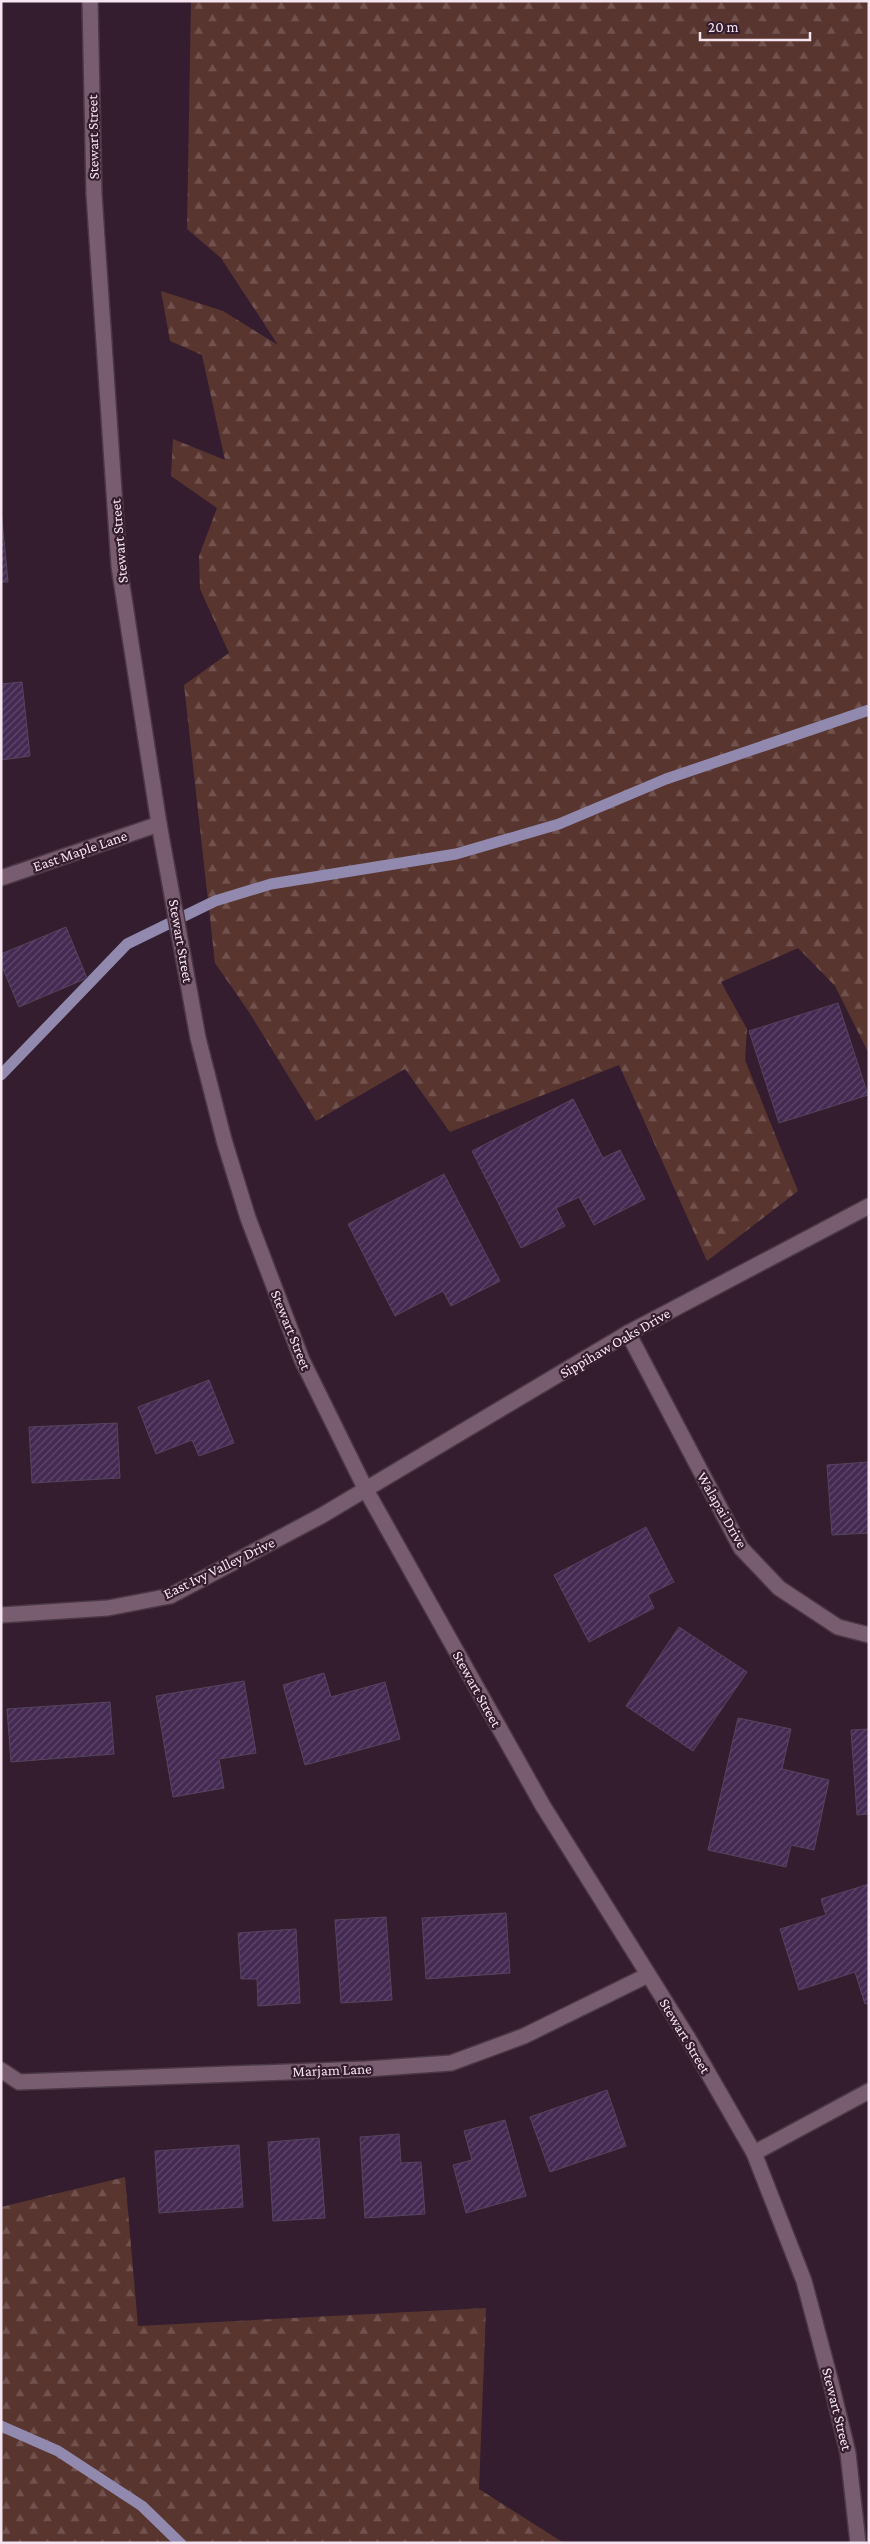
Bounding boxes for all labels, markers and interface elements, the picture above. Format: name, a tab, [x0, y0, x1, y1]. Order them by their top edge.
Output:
scale bar	[700, 10, 810, 42]
text: 20 m	[708, 19, 739, 35]
street label: Stewart Street	[84, 94, 102, 179]
street label: Stewart Street	[107, 497, 131, 584]
street label: East Maple Lane	[31, 827, 130, 876]
street label: Stewart Street	[166, 898, 196, 985]
street label: Stewart Street	[268, 1288, 315, 1373]
street label: Sippihaw Oaks Drive	[557, 1305, 674, 1382]
street label: Walapai Drive	[693, 1469, 750, 1552]
street label: East Ivy Valley Drive	[161, 1534, 278, 1603]
street label: Stewart Street	[450, 1648, 505, 1731]
street label: Stewart Street	[656, 1996, 714, 2077]
street label: Marjam Lane	[292, 2061, 372, 2080]
street label: Stewart Street	[819, 2366, 855, 2453]

